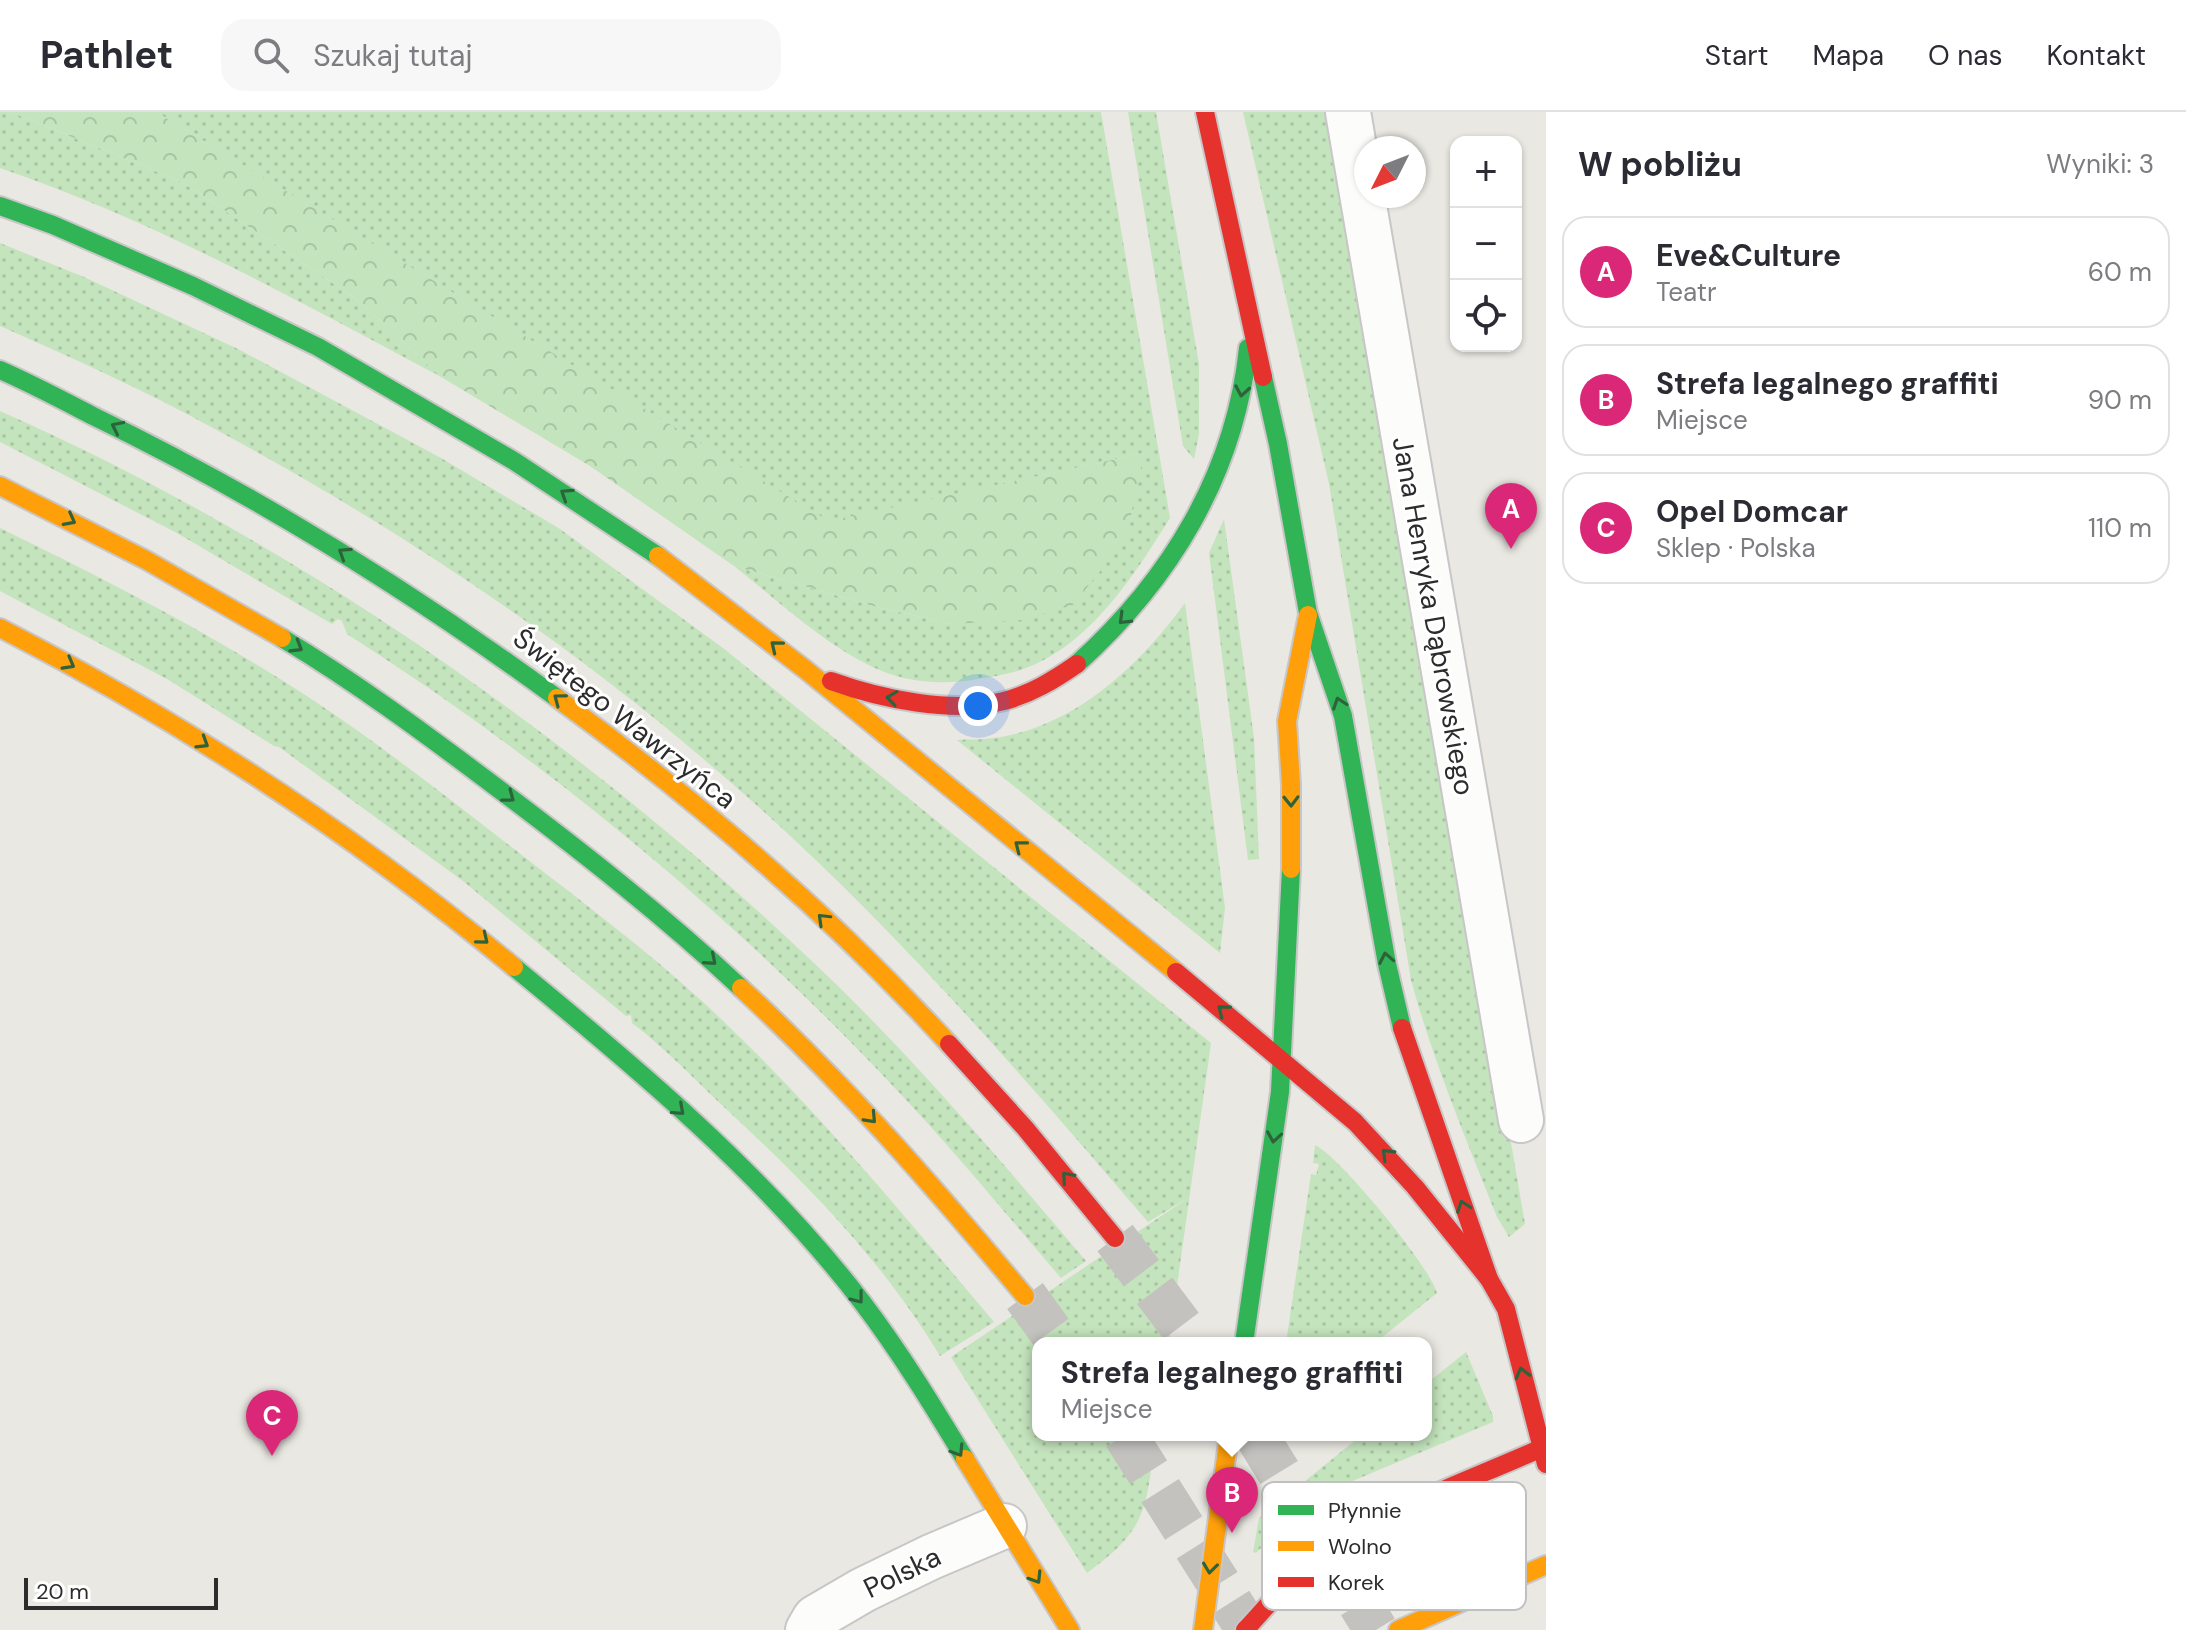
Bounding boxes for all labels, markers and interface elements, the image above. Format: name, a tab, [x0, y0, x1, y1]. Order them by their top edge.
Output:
search box	[221, 19, 781, 91]
text: Pathlet	[40, 30, 173, 80]
icon: search	[249, 33, 293, 77]
text: Szukaj tutaj	[313, 36, 473, 75]
text: Start	[1705, 37, 1769, 74]
text: Mapa	[1813, 37, 1884, 74]
text: O nas	[1928, 37, 2003, 74]
text: Kontakt	[2047, 37, 2146, 74]
north arrow	[1354, 136, 1426, 208]
map controls	[1450, 136, 1522, 352]
button: +	[1450, 136, 1522, 208]
text: W pobliżu	[1578, 142, 1742, 187]
text: Wyniki: 3	[2046, 147, 2154, 181]
button: −	[1450, 208, 1522, 280]
text: Eve&Culture	[1656, 236, 1841, 275]
text: A	[1597, 255, 1615, 289]
text: 60 m	[2088, 255, 2152, 289]
text: Teatr	[1656, 275, 1717, 309]
button: locate	[1450, 280, 1522, 352]
text: Strefa legalnego graffiti	[1656, 364, 1999, 403]
text: B	[1598, 383, 1614, 417]
text: 90 m	[2088, 383, 2152, 417]
one-way arrow	[1235, 384, 1252, 398]
text: Miejsce	[1656, 403, 1748, 437]
one-way arrow	[111, 421, 125, 437]
street label: Jana Henryka Dąbrowskiego	[1384, 434, 1483, 798]
pin: A	[1485, 483, 1537, 549]
one-way arrow	[560, 488, 574, 503]
text: Opel Domcar	[1656, 492, 1848, 531]
one-way arrow	[62, 511, 76, 526]
text: C	[1596, 511, 1616, 545]
text: 110 m	[2088, 511, 2152, 545]
text: Sklep · Polska	[1656, 531, 1816, 565]
one-way arrow	[339, 547, 353, 562]
one-way arrow	[1119, 610, 1133, 625]
street label: Świętego Wawrzyńca	[506, 620, 744, 817]
one-way arrow	[288, 638, 303, 653]
one-way arrow	[771, 641, 785, 656]
one-way arrow	[61, 654, 75, 669]
your location	[958, 686, 998, 726]
one-way arrow	[885, 689, 898, 706]
one-way arrow	[553, 695, 568, 709]
one-way arrow	[1332, 696, 1348, 710]
one-way arrow	[194, 733, 209, 748]
one-way arrow	[500, 788, 515, 802]
one-way arrow	[1283, 795, 1300, 808]
one-way arrow	[1014, 842, 1029, 856]
one-way arrow	[818, 914, 832, 928]
one-way arrow	[474, 930, 489, 944]
one-way arrow	[702, 951, 717, 965]
one-way arrow	[1378, 952, 1395, 965]
one-way arrow	[1218, 1005, 1232, 1020]
one-way arrow	[670, 1100, 685, 1114]
one-way arrow	[862, 1109, 876, 1124]
one-way arrow	[1266, 1130, 1283, 1144]
one-way arrow	[1382, 1149, 1396, 1163]
one-way arrow	[1062, 1171, 1076, 1186]
one-way arrow	[1457, 1200, 1473, 1214]
one-way arrow	[848, 1289, 863, 1303]
popup	[1032, 1337, 1432, 1441]
text: Strefa legalnego graffiti	[1061, 1353, 1403, 1392]
one-way arrow	[1514, 1366, 1531, 1380]
pin: C	[246, 1390, 298, 1456]
text: Miejsce	[1061, 1392, 1153, 1426]
one-way arrow	[948, 1442, 963, 1457]
pin: B	[1206, 1467, 1258, 1533]
legend	[1262, 1482, 1526, 1610]
text: Płynnie	[1328, 1496, 1402, 1525]
text: Wolno	[1328, 1532, 1392, 1561]
street label: Polska	[857, 1538, 947, 1607]
one-way arrow	[1202, 1561, 1219, 1574]
text: Korek	[1328, 1568, 1384, 1597]
one-way arrow	[1027, 1569, 1042, 1584]
scale bar	[24, 1574, 218, 1610]
text: 20 m	[36, 1577, 89, 1606]

